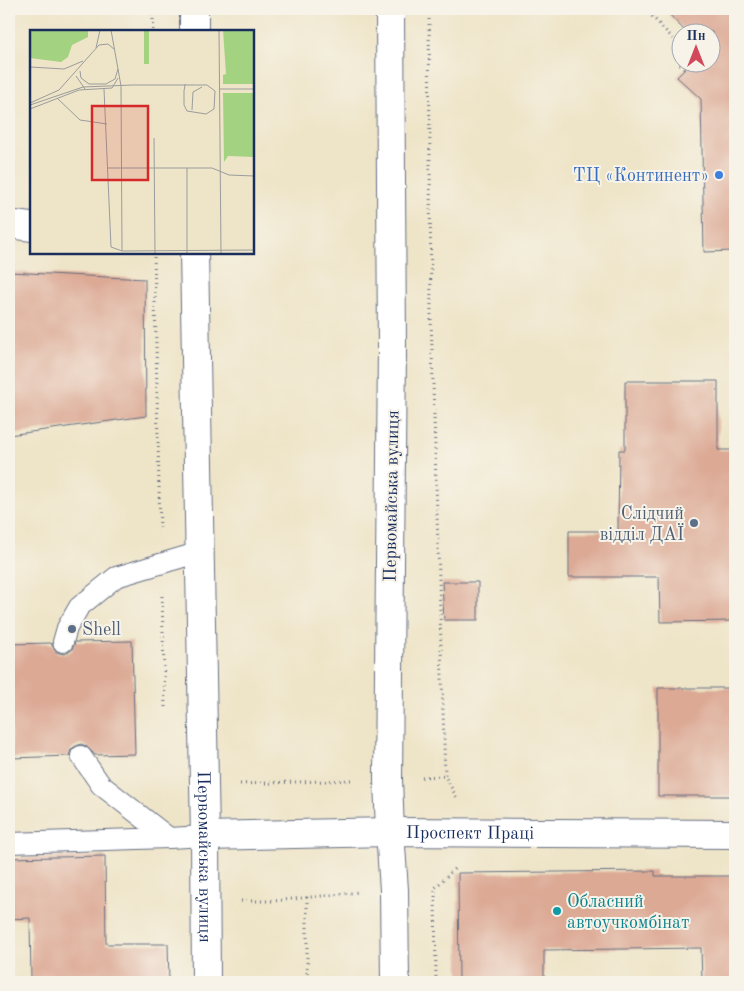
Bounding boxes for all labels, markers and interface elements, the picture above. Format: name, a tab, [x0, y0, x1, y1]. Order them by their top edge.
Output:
north arrow	[672, 22, 722, 72]
text: Пн	[686, 29, 706, 43]
inset map	[30, 30, 254, 254]
place label: ТЦ «Континент»	[573, 167, 709, 185]
marker: ТЦ «Континент»	[713, 169, 725, 181]
street label: Первомайська вулиця	[382, 410, 402, 582]
place label: Слідчий відділ ДАЇ	[600, 505, 684, 544]
marker: Слідчий відділ ДАЇ	[688, 517, 700, 529]
place label: Shell	[82, 621, 121, 639]
marker: Shell	[66, 623, 78, 635]
street label: Первомайська вулиця	[194, 771, 214, 943]
street label: Проспект Праці	[406, 824, 534, 843]
place label: Обласний автоучкомбінат	[567, 893, 689, 932]
marker: Обласний автоучкомбінат	[551, 905, 563, 917]

